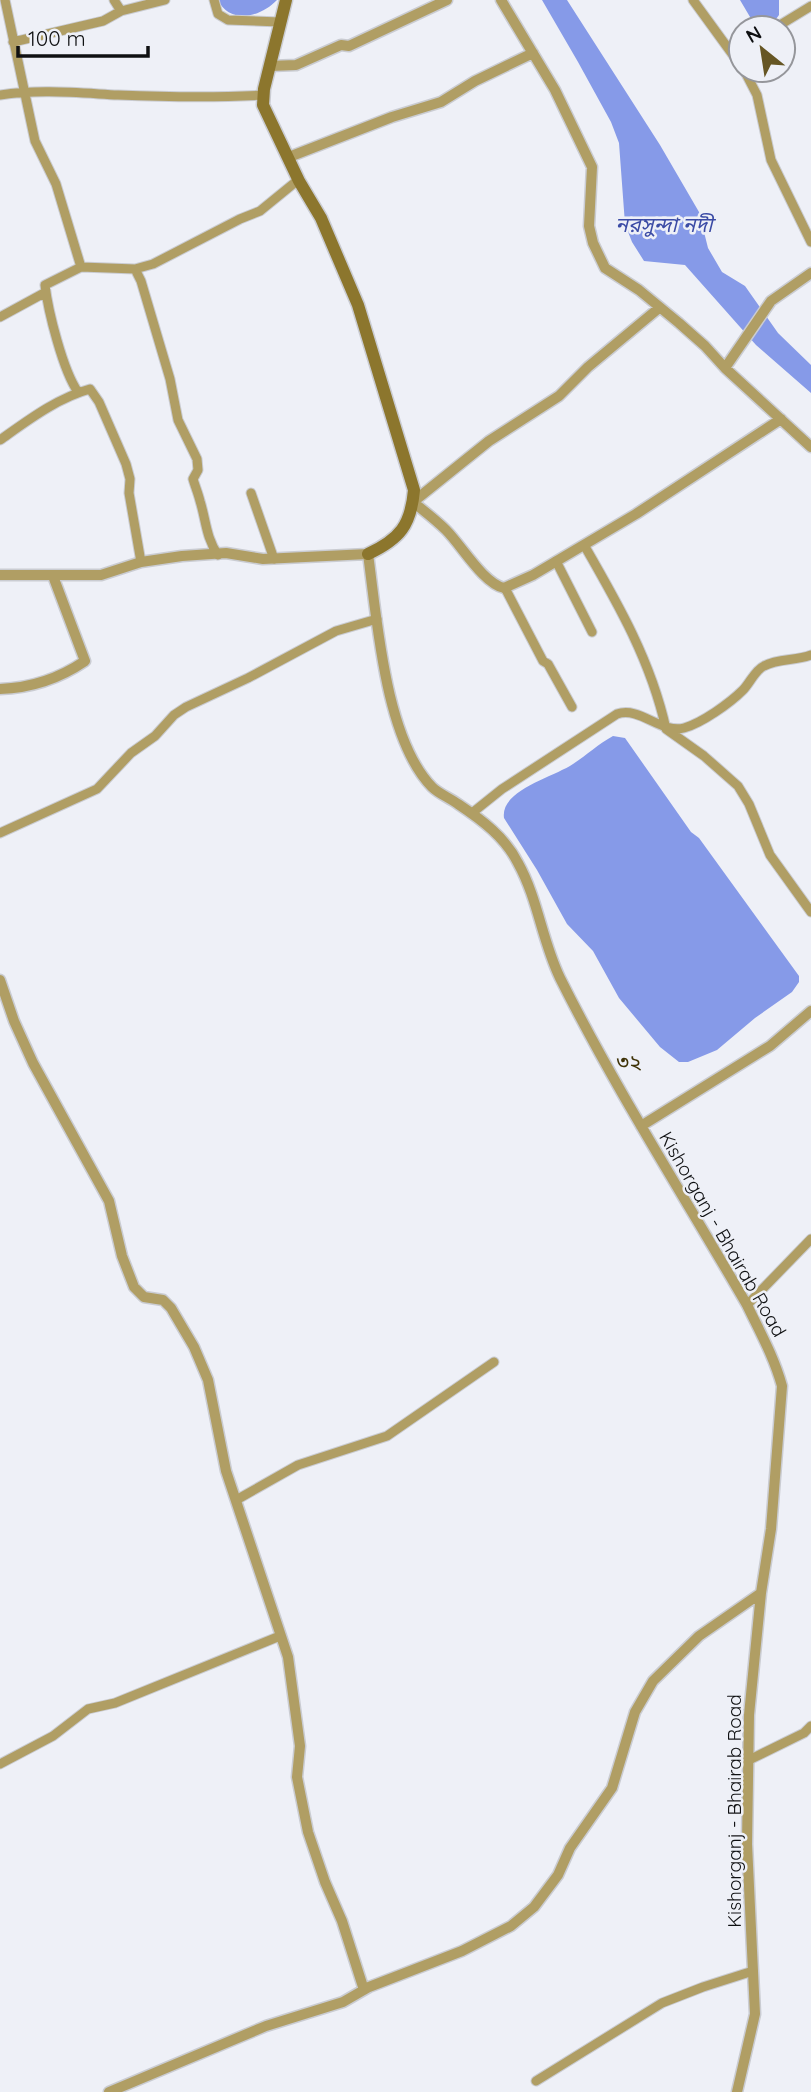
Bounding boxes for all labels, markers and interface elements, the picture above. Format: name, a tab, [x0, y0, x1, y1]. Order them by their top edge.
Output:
scale bar	[18, 14, 147, 58]
north arrow	[727, 14, 797, 84]
text: N	[741, 20, 766, 48]
text: 100 m	[28, 25, 86, 51]
water label: নরসুন্দা নদী	[615, 211, 717, 237]
district label: ৩২	[617, 1048, 642, 1074]
street label: Kishorganj - Bhairab Road	[654, 1127, 792, 1341]
street label: Kishorganj - Bhairab Road	[722, 1694, 746, 1928]

